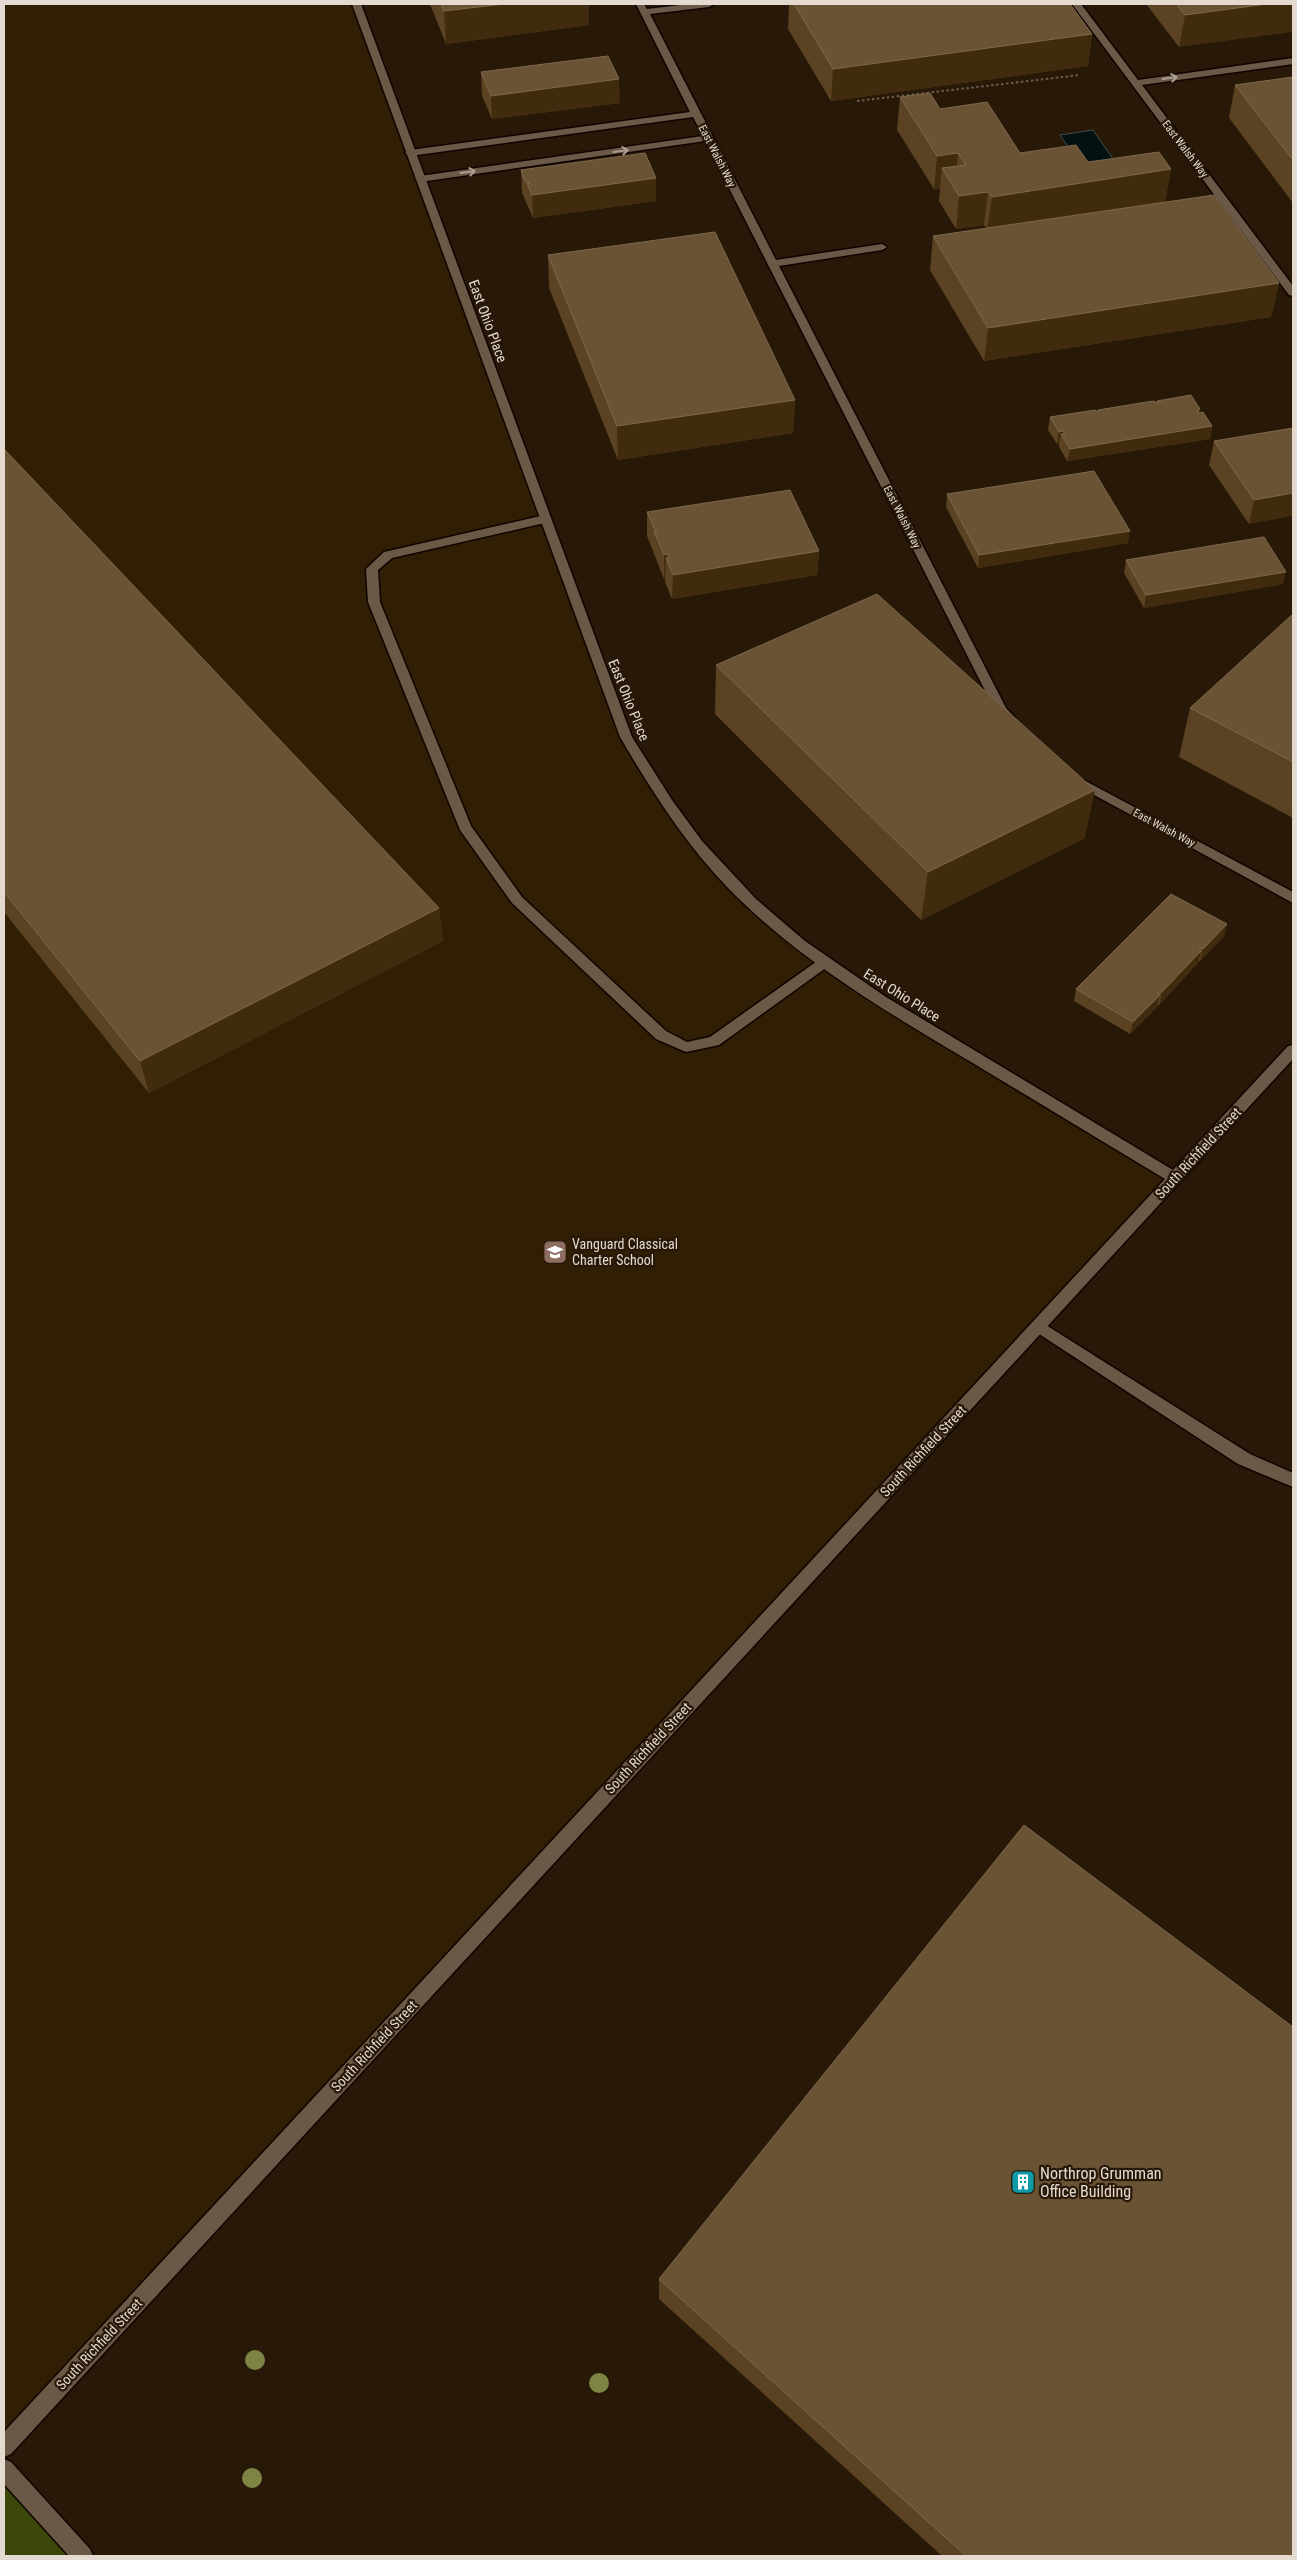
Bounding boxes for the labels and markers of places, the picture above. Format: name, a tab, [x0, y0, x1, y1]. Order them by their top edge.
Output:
place label: Vanguard Classical Charter School	[572, 1236, 678, 1268]
school or university icon: Vanguard Classical Charter School	[542, 1239, 568, 1265]
place label: Northrop Grumman Office Building	[1040, 2164, 1162, 2201]
building icon: Northrop Grumman Office Building	[1010, 2169, 1036, 2195]

